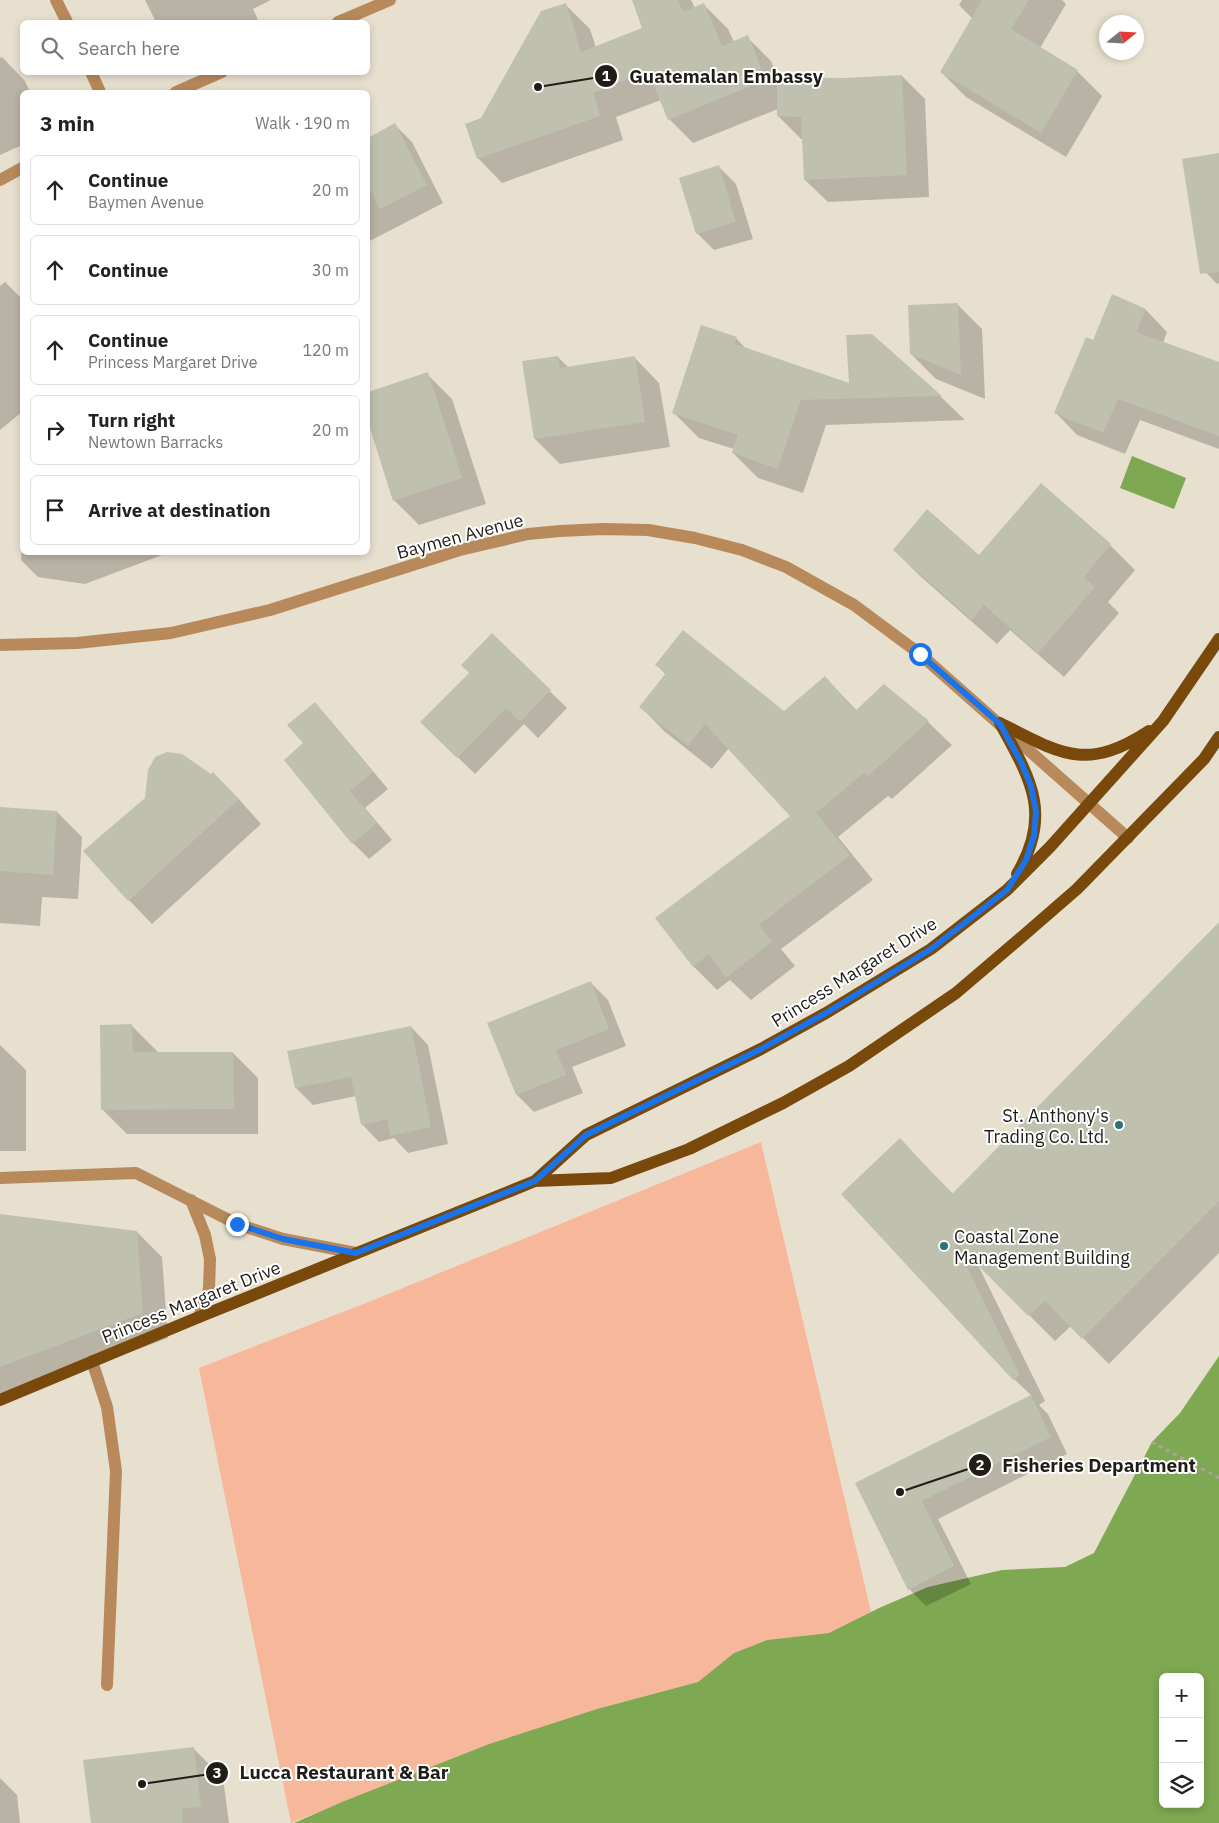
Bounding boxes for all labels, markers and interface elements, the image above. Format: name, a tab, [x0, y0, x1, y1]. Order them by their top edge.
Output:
north arrow	[1099, 15, 1144, 60]
search box	[20, 20, 370, 75]
icon: search	[38, 34, 66, 62]
text: Search here	[78, 36, 180, 60]
callout: Guatemalan Embassy	[594, 59, 833, 93]
text: Guatemalan Embassy	[629, 64, 824, 88]
text: 1	[601, 66, 611, 85]
text: 3 min	[40, 109, 95, 137]
text: Walk · 190 m	[255, 113, 350, 133]
text: Continue	[88, 168, 168, 192]
icon: ahead	[41, 176, 69, 204]
text: 20 m	[312, 180, 349, 200]
text: Baymen Avenue	[88, 192, 204, 212]
icon: ahead	[41, 256, 69, 284]
text: Continue	[88, 258, 168, 282]
text: 30 m	[312, 260, 349, 280]
text: Continue	[88, 328, 168, 352]
icon: ahead	[41, 336, 69, 364]
text: 120 m	[302, 340, 349, 360]
text: Princess Margaret Drive	[88, 352, 258, 372]
text: Turn right	[88, 408, 175, 432]
icon: right	[41, 416, 69, 444]
text: 20 m	[312, 420, 349, 440]
text: Newtown Barracks	[88, 432, 223, 452]
icon: arrive	[41, 496, 69, 524]
text: Arrive at destination	[88, 498, 271, 522]
street label: Baymen Avenue	[394, 508, 526, 564]
route start	[909, 643, 932, 666]
street label: Princess Margaret Drive	[767, 912, 941, 1032]
place label: St. Anthony's Trading Co. Ltd.	[984, 1104, 1109, 1148]
marker: St. Anthony's Trading Co. Ltd.	[1113, 1119, 1125, 1131]
route end	[226, 1213, 249, 1236]
place label: Coastal Zone Management Building	[954, 1225, 1130, 1269]
marker: Coastal Zone Management Building	[938, 1240, 950, 1252]
street label: Princess Margaret Drive	[98, 1256, 284, 1348]
callout: Fisheries Department	[967, 1448, 1206, 1482]
text: Fisheries Department	[1002, 1453, 1196, 1477]
text: 2	[975, 1455, 985, 1474]
map controls	[1159, 1673, 1204, 1808]
button: +	[1159, 1673, 1204, 1718]
button: −	[1159, 1718, 1204, 1763]
callout: Lucca Restaurant & Bar	[204, 1756, 458, 1790]
text: Lucca Restaurant & Bar	[240, 1760, 449, 1784]
text: 3	[212, 1763, 222, 1782]
button: layers	[1159, 1763, 1204, 1808]

